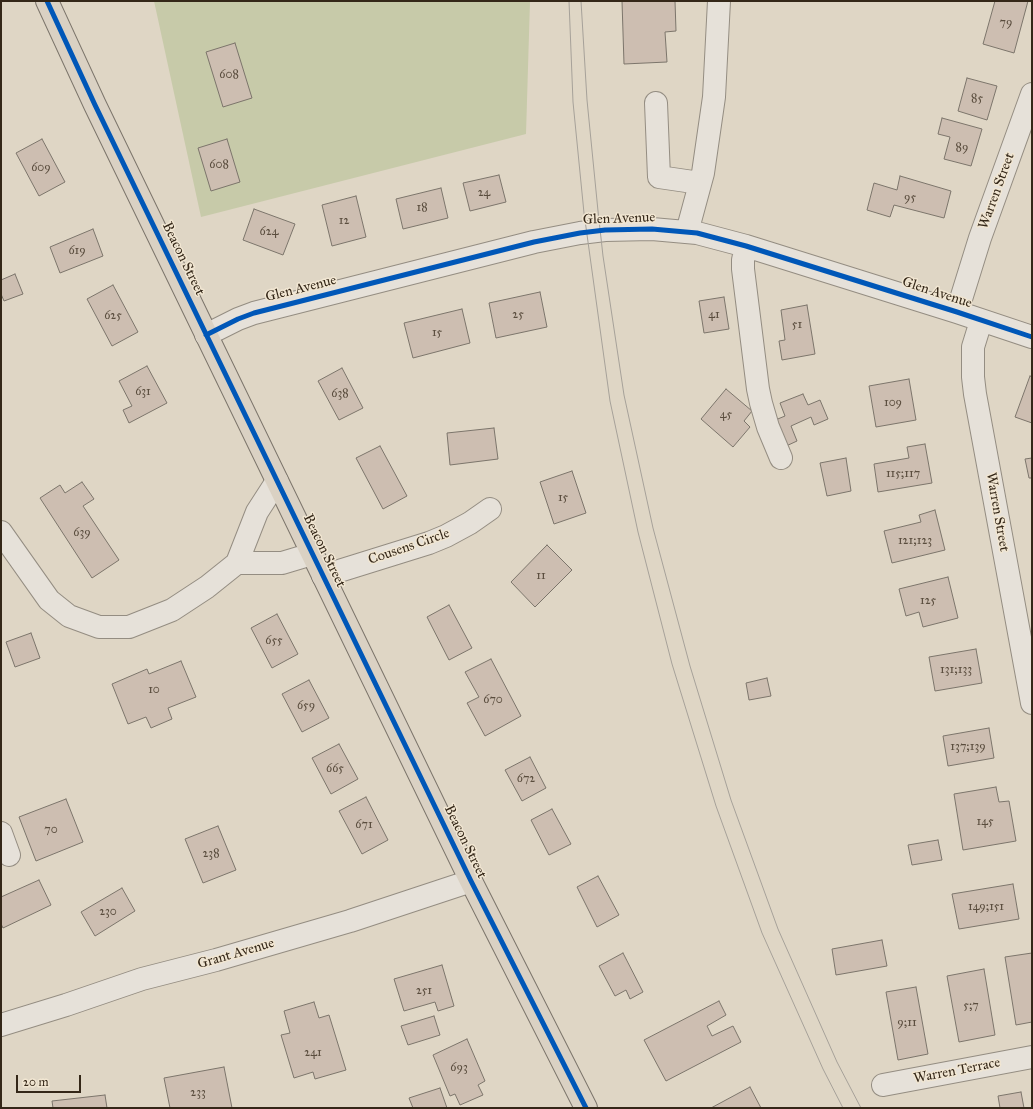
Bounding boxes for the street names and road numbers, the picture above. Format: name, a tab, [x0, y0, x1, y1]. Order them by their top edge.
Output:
street label: Warren Street	[975, 150, 1019, 232]
street label: Glen Avenue	[583, 209, 655, 229]
street label: Beacon Street	[158, 220, 208, 298]
street label: Glen Avenue	[264, 272, 338, 306]
street label: Glen Avenue	[900, 274, 974, 312]
street label: Warren Street	[982, 471, 1012, 553]
street label: Beacon Street	[299, 512, 349, 590]
street label: Cousens Circle	[366, 525, 452, 569]
street label: Beacon Street	[440, 803, 490, 881]
street label: Grant Avenue	[196, 935, 276, 973]
street label: Warren Terrace	[912, 1054, 1002, 1088]

